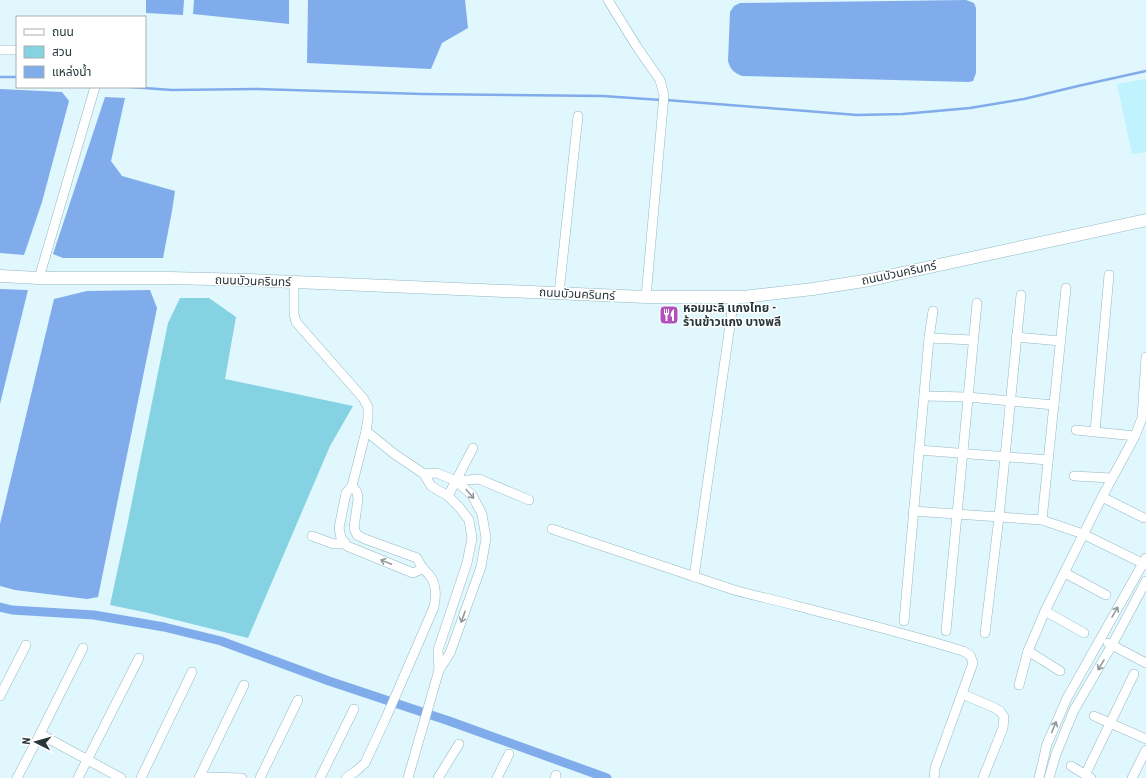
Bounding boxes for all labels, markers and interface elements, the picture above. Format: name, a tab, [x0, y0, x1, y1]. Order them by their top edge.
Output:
legend	[16, 16, 146, 88]
text: ถนน	[52, 25, 74, 39]
text: สวน	[52, 45, 72, 59]
text: แหล่งน้ำ	[52, 63, 91, 79]
street label: ถนนบัวนครินทร์	[860, 258, 938, 288]
street label: ถนนบัวนครินทร์	[215, 273, 292, 289]
street label: ถนนบัวนครินทร์	[539, 285, 616, 303]
place label: หอมมะลิ เเกงไทย - ร้านข้าวแกง บางพลี	[683, 301, 781, 329]
restaurant icon: หอมมะลิ เเกงไทย - ร้านข้าวแกง บางพลี	[658, 304, 680, 326]
one-way arrow	[466, 489, 475, 500]
one-way arrow	[381, 558, 393, 565]
one-way arrow	[1111, 606, 1119, 618]
one-way arrow	[458, 611, 466, 623]
one-way arrow	[1096, 659, 1104, 671]
north arrow	[16, 722, 56, 762]
one-way arrow	[1051, 722, 1059, 734]
text: N	[20, 737, 33, 745]

